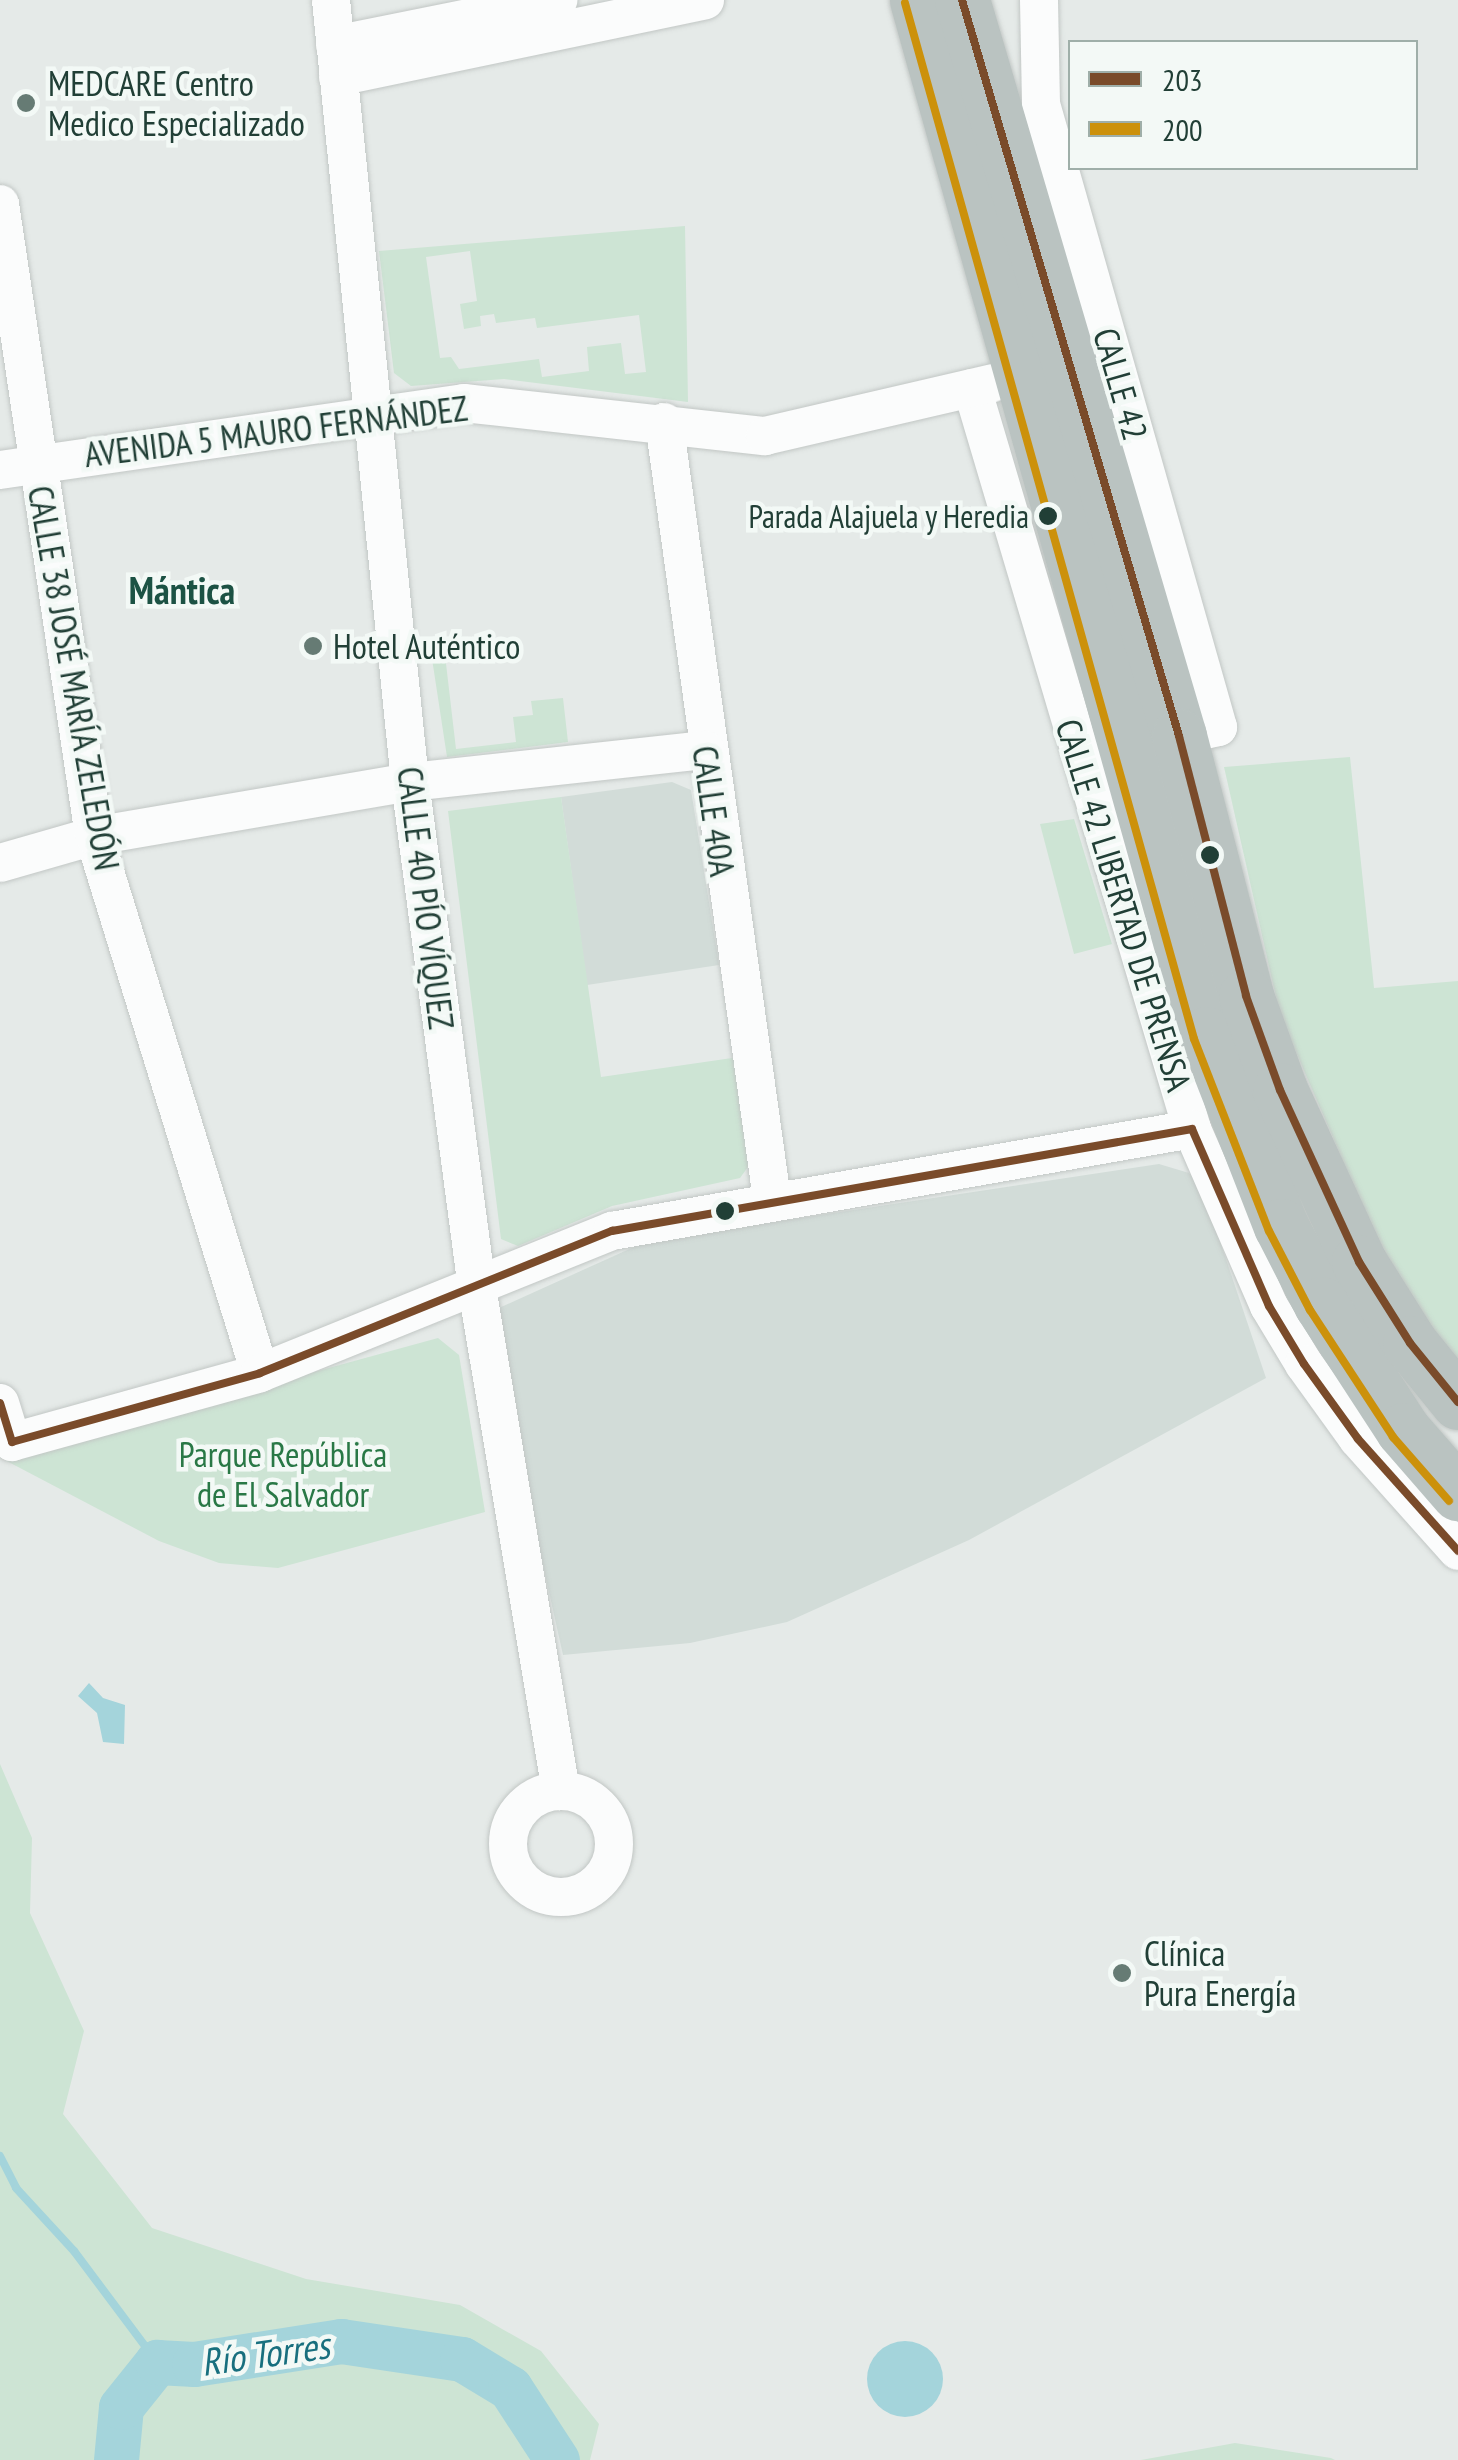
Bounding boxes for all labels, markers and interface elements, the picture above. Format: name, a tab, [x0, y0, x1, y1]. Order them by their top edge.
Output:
legend	[1068, 40, 1418, 170]
text: 203	[1162, 60, 1203, 99]
place label: MEDCARE Centro Medico Especializado	[48, 62, 305, 144]
marker: MEDCARE Centro Medico Especializado	[13, 90, 39, 116]
text: 200	[1162, 110, 1203, 149]
street label: CALLE 42	[1085, 323, 1157, 445]
street label: AVENIDA 5 MAURO FERNÁNDEZ	[81, 387, 471, 475]
street label: CALLE 38 JOSÉ MARÍA ZELEDÓN	[19, 482, 129, 874]
place label: Parada Alajuela y Heredia	[746, 497, 1029, 535]
marker: Parada Alajuela y Heredia	[1038, 506, 1058, 526]
district label: Mántica	[129, 567, 235, 613]
place label: Hotel Auténtico	[333, 625, 521, 667]
marker: Hotel Auténtico	[302, 635, 324, 657]
street label: CALLE 42 LIBERTAD DE PRENSA	[1047, 714, 1201, 1096]
street label: CALLE 40A	[684, 743, 744, 879]
street label: CALLE 40 PÍO VÍQUEZ	[389, 764, 463, 1032]
unlabelled marker	[1200, 845, 1220, 865]
unlabelled marker	[715, 1201, 735, 1221]
park label: Parque República de El Salvador	[179, 1433, 387, 1515]
place label: Clínica Pura Energía	[1144, 1932, 1296, 2014]
marker: Clínica Pura Energía	[1109, 1960, 1135, 1986]
water label: Río Torres	[198, 2321, 332, 2385]

